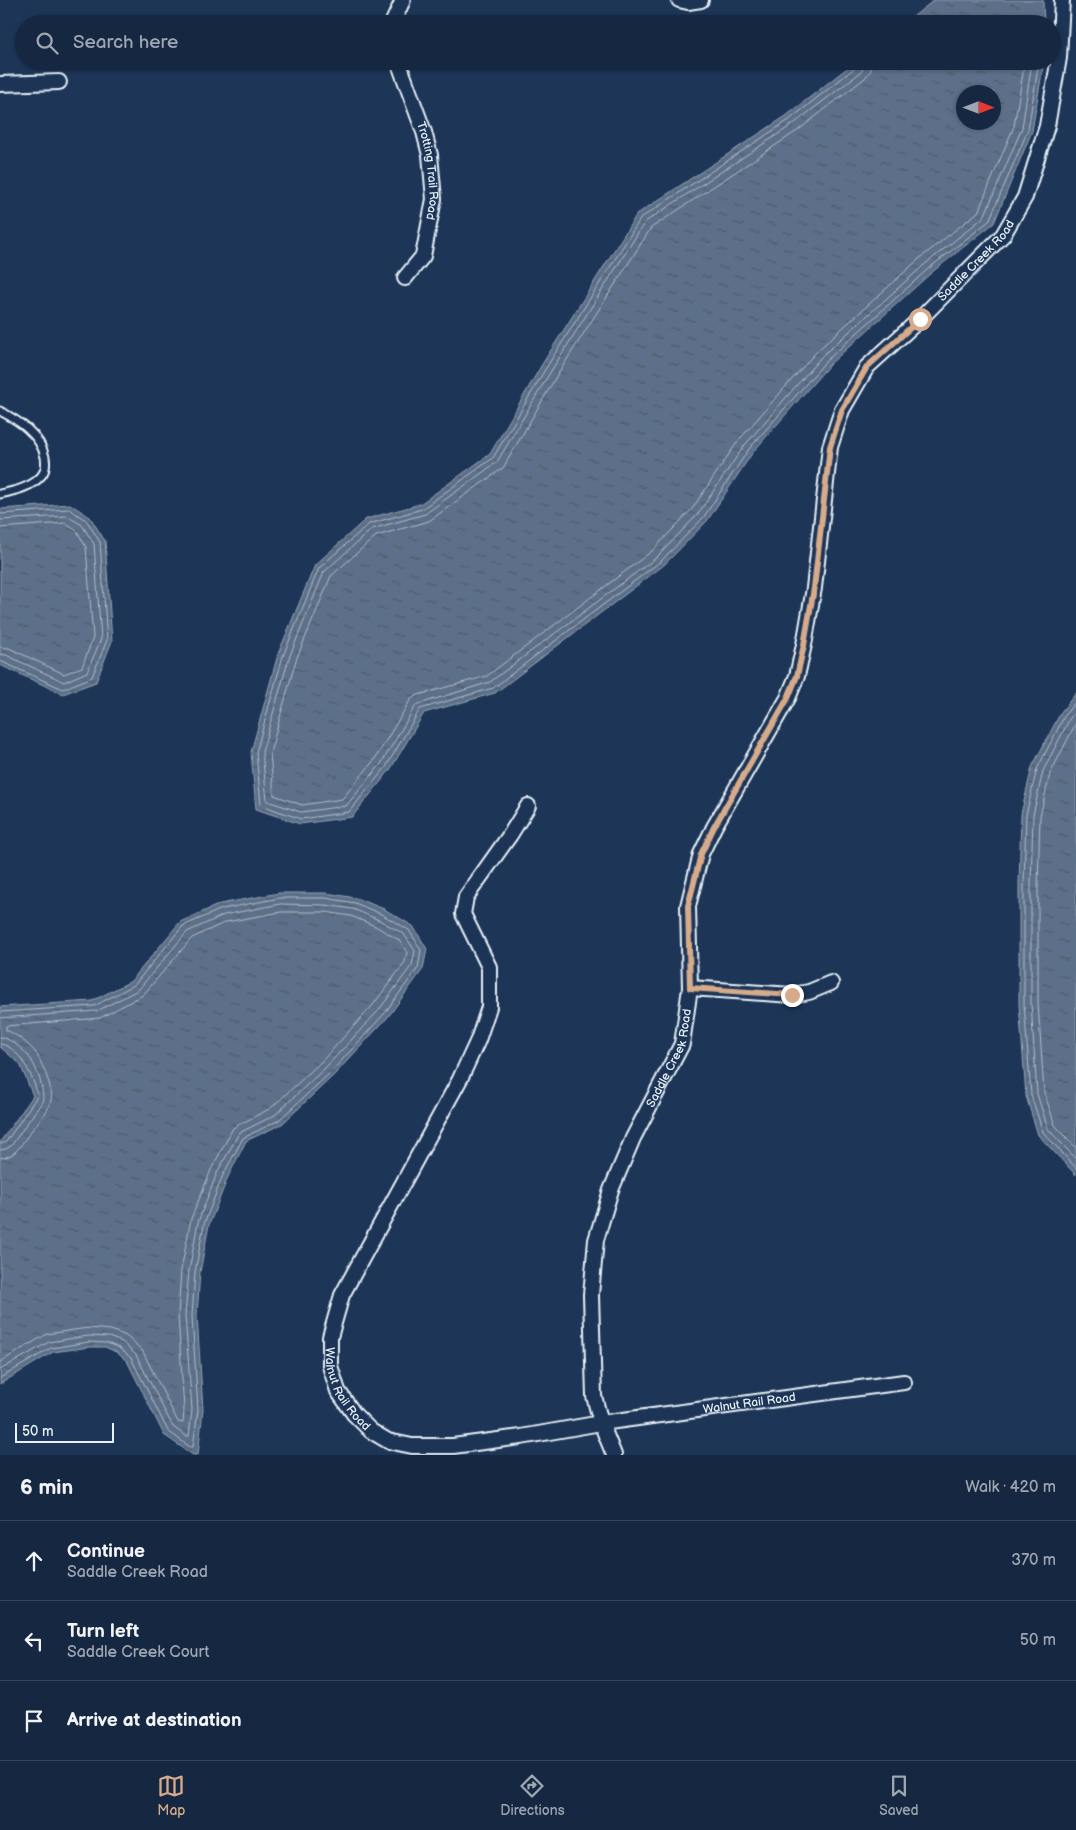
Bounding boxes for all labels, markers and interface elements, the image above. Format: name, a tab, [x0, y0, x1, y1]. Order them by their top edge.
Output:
search box	[15, 15, 1061, 70]
icon: search	[33, 29, 61, 57]
text: Search here	[73, 31, 178, 54]
north arrow	[956, 85, 1001, 130]
street label: Trotting Trail Road	[413, 120, 442, 221]
street label: Saddle Creek Road	[935, 217, 1018, 304]
route start	[909, 308, 932, 331]
route end	[781, 984, 804, 1007]
street label: Saddle Creek Road	[643, 1008, 694, 1110]
street label: Walnut Rail Road	[323, 1347, 374, 1434]
street label: Walnut Rail Road	[702, 1389, 797, 1417]
scale bar	[15, 1420, 114, 1443]
text: 50 m	[22, 1423, 54, 1440]
text: 6 min	[20, 1475, 73, 1500]
text: Walk · 420 m	[965, 1478, 1056, 1497]
text: Continue	[67, 1540, 145, 1563]
icon: ahead	[20, 1547, 48, 1575]
text: 370 m	[1011, 1551, 1056, 1570]
text: Saddle Creek Road	[67, 1563, 208, 1582]
text: Turn left	[67, 1620, 139, 1643]
icon: left	[20, 1627, 48, 1655]
text: 50 m	[1020, 1631, 1056, 1650]
text: Saddle Creek Court	[67, 1643, 209, 1662]
icon: arrive	[20, 1707, 48, 1735]
text: Arrive at destination	[67, 1709, 242, 1732]
tab: Map	[157, 1772, 186, 1819]
tab: Directions	[500, 1772, 565, 1819]
tab: Saved	[879, 1772, 919, 1819]

